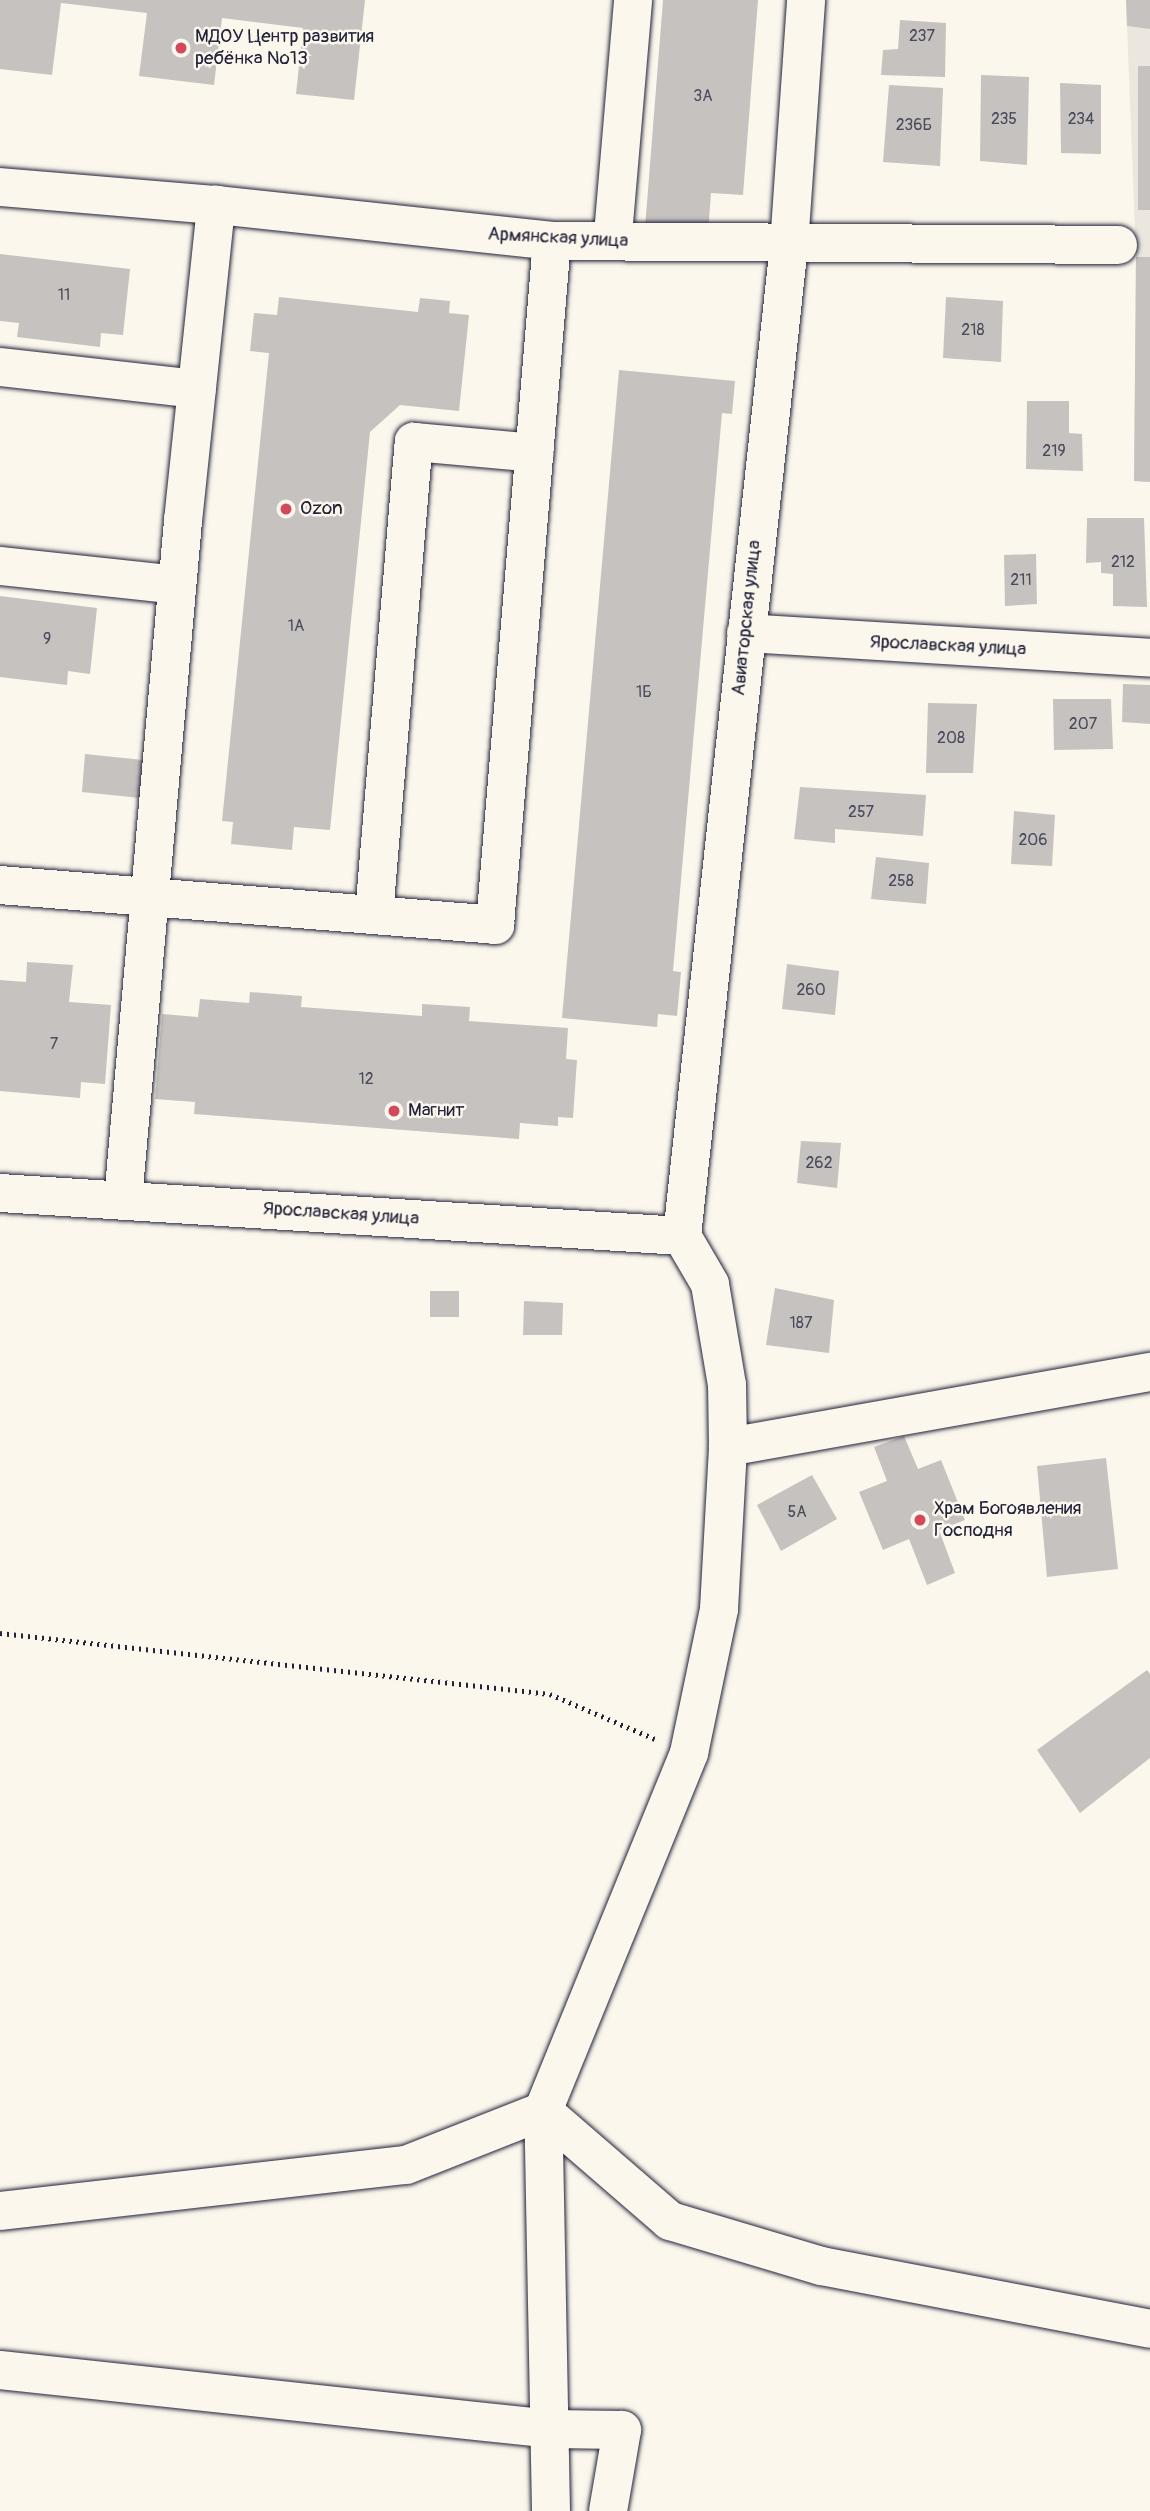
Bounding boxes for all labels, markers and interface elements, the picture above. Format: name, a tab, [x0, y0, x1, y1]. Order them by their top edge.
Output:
place label: МДОУ Центр развития ребёнка №13	[195, 26, 374, 70]
house number: 237	[909, 26, 935, 46]
marker: МДОУ Центр развития ребёнка №13	[173, 40, 189, 56]
house number: 3А	[693, 86, 713, 106]
house number: 235	[991, 109, 1017, 129]
house number: 234	[1068, 109, 1094, 129]
house number: 236Б	[896, 115, 932, 135]
street label: Армянская улица	[487, 223, 629, 253]
house number: 11	[58, 285, 70, 305]
house number: 218	[961, 320, 985, 340]
house number: 219	[1042, 441, 1066, 461]
place label: Ozon	[300, 498, 343, 520]
marker: Ozon	[278, 501, 294, 517]
street label: Авиаторская улица	[727, 539, 767, 697]
house number: 212	[1111, 552, 1135, 572]
house number: 211	[1010, 570, 1032, 590]
house number: 1А	[288, 616, 304, 636]
house number: 9	[43, 629, 51, 649]
street label: Ярославская улица	[869, 631, 1027, 661]
house number: 1Б	[636, 682, 652, 702]
house number: 207	[1069, 714, 1097, 734]
house number: 208	[937, 728, 965, 748]
house number: 257	[848, 802, 874, 822]
house number: 206	[1018, 830, 1048, 850]
house number: 258	[888, 871, 914, 891]
house number: 260	[796, 980, 826, 1000]
house number: 7	[50, 1034, 58, 1054]
house number: 12	[358, 1069, 374, 1089]
place label: Магнит	[408, 1100, 464, 1122]
marker: Магнит	[386, 1103, 402, 1119]
house number: 262	[805, 1153, 833, 1173]
street label: Ярославская улица	[262, 1197, 420, 1231]
house number: 187	[790, 1313, 812, 1333]
place label: Храм Богоявления Господня	[934, 1498, 1081, 1542]
house number: 5А	[787, 1502, 807, 1522]
marker: Храм Богоявления Господня	[912, 1512, 928, 1528]

